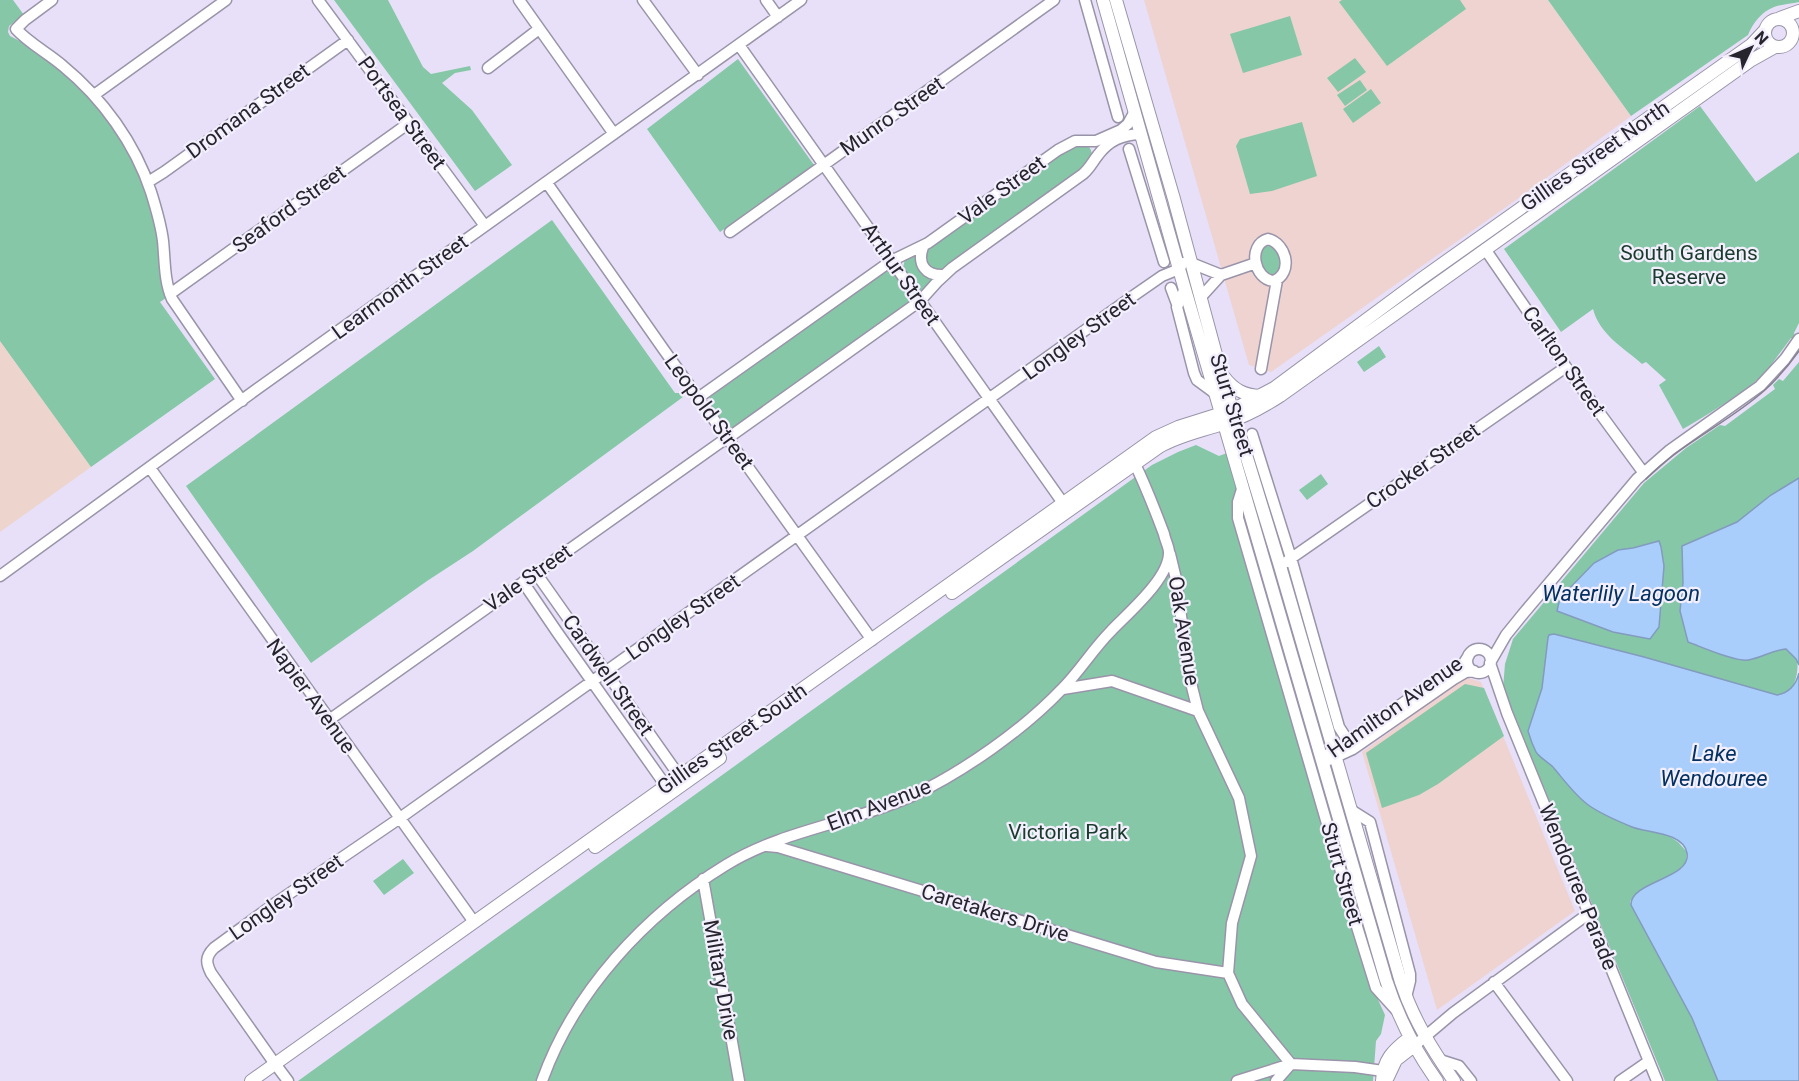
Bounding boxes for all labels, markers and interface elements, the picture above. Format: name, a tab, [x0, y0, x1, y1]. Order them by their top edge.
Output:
north arrow	[1721, 18, 1781, 78]
text: N	[1751, 27, 1772, 49]
street label: Portsea Street	[353, 52, 451, 174]
street label: Dromana Street	[182, 58, 314, 164]
street label: Munro Street	[836, 71, 949, 161]
street label: Gillies Street North	[1516, 96, 1674, 216]
street label: Vale Street	[954, 150, 1050, 229]
street label: Seaford Street	[228, 160, 350, 258]
street label: Arthur Street	[857, 218, 945, 330]
street label: Learmonth Street	[327, 230, 473, 344]
park label: South Gardens Reserve	[1620, 241, 1758, 289]
street label: Longley Street	[1018, 287, 1140, 385]
street label: Carlton Street	[1517, 302, 1611, 420]
street label: Leopold Street	[659, 350, 759, 474]
street label: Sturt Street	[1205, 351, 1259, 459]
street label: Crocker Street	[1362, 418, 1484, 514]
street label: Vale Street	[480, 539, 576, 617]
street label: Longley Street	[622, 569, 745, 665]
street label: Oak Avenue	[1164, 575, 1204, 687]
water label: Waterlily Lagoon	[1542, 581, 1700, 606]
street label: Cardwell Street	[558, 610, 659, 740]
street label: Napier Avenue	[261, 634, 361, 758]
street label: Hamilton Avenue	[1323, 652, 1467, 762]
street label: Gillies Street South	[653, 678, 811, 800]
water label: Lake Wendouree	[1660, 741, 1768, 791]
street label: Elm Avenue	[824, 774, 934, 836]
street label: Wendouree Parade	[1534, 801, 1622, 973]
park label: Victoria Park	[1008, 820, 1128, 844]
street label: Sturt Street	[1316, 820, 1368, 928]
street label: Longley Street	[225, 849, 348, 945]
street label: Caretakers Drive	[918, 879, 1072, 947]
street label: Military Drive	[699, 918, 743, 1042]

